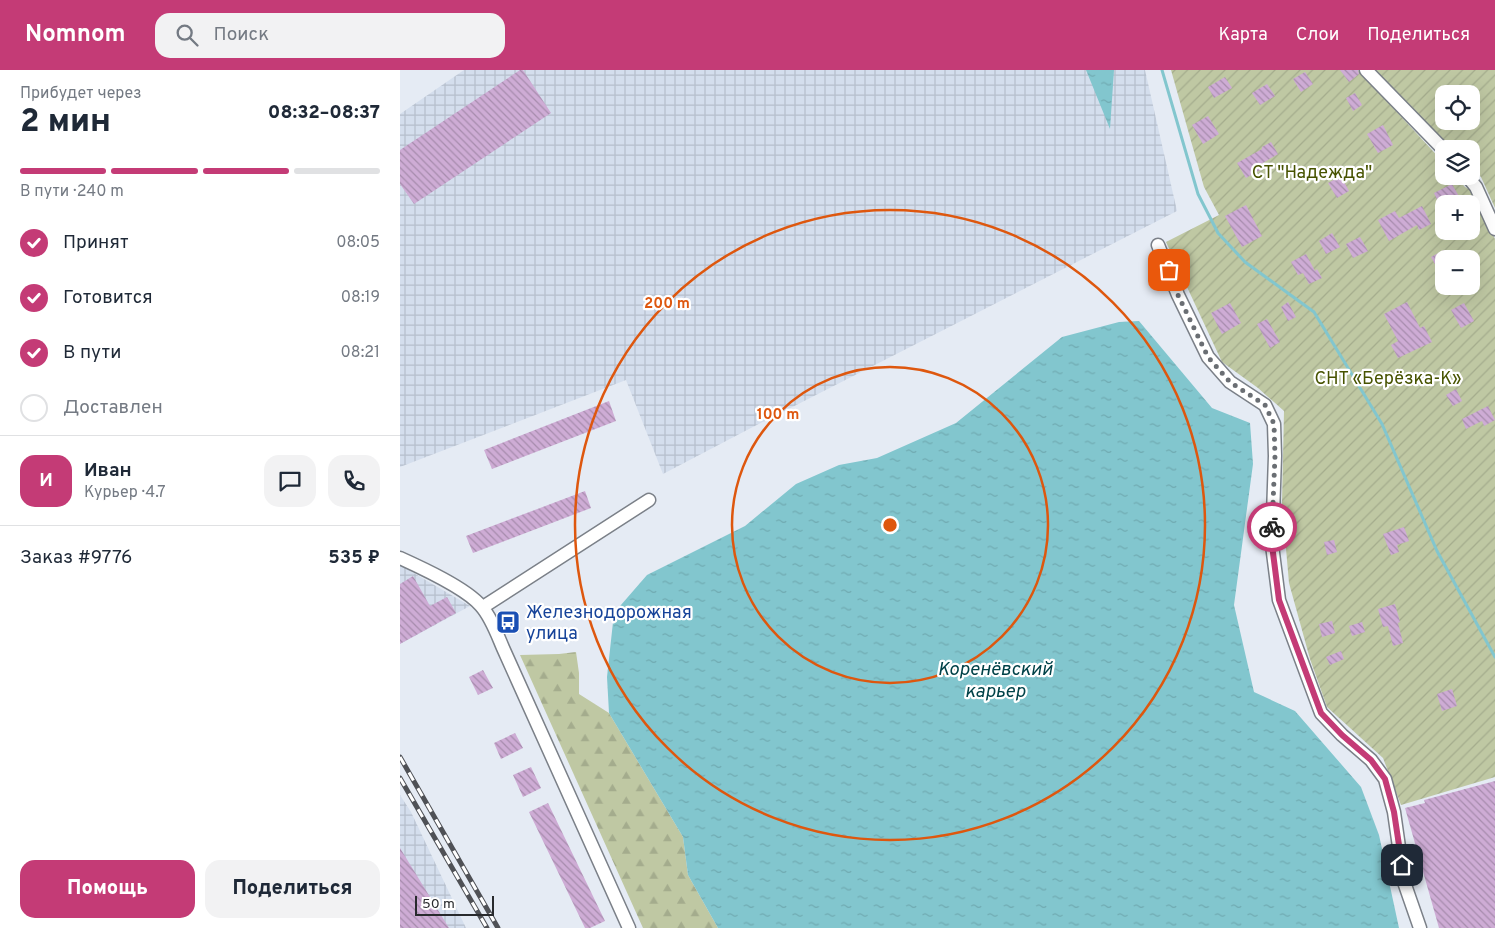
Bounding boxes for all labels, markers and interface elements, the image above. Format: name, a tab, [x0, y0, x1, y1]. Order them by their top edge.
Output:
search box	[155, 13, 505, 58]
text: Nomnom	[25, 20, 125, 50]
icon: search	[173, 21, 201, 49]
text: Поиск	[213, 23, 269, 47]
text: Карта	[1218, 24, 1268, 47]
text: Слои	[1296, 24, 1339, 47]
text: Поделиться	[1367, 24, 1470, 47]
text: Прибудет через	[20, 84, 142, 104]
map controls	[1435, 85, 1480, 295]
button: locate	[1435, 85, 1480, 130]
text: 08:32–08:37	[268, 101, 380, 125]
text: 2 мин	[20, 103, 111, 143]
button: layers	[1435, 140, 1480, 185]
park label: СТ "Надежда"	[1252, 162, 1372, 185]
text: В пути · 240 m	[20, 182, 124, 202]
button: +	[1435, 195, 1480, 240]
icon: check	[20, 229, 48, 257]
text: Принят	[63, 231, 129, 255]
text: 08:05	[336, 233, 380, 253]
pin	[1148, 249, 1190, 291]
button: −	[1435, 250, 1480, 295]
icon: bag	[1155, 256, 1183, 284]
icon: check	[20, 284, 48, 312]
text: Готовится	[63, 286, 153, 310]
text: 08:19	[341, 288, 380, 308]
text: 200 m	[644, 295, 690, 314]
icon: check	[20, 339, 48, 367]
text: В пути	[63, 341, 121, 365]
text: 08:21	[341, 343, 380, 363]
park label: СНТ «Берёзка-К»	[1315, 368, 1461, 391]
text: Доставлен	[63, 396, 163, 420]
text: 100 m	[757, 406, 799, 425]
button: chat	[264, 455, 316, 507]
button: phone	[328, 455, 380, 507]
text: Иван	[84, 459, 132, 483]
text: И	[39, 469, 53, 493]
text: Курьер · 4.7	[84, 483, 166, 503]
courier	[1247, 502, 1297, 552]
icon: bike	[1258, 513, 1286, 541]
centre of rings	[881, 516, 899, 534]
text: Заказ #9776	[20, 546, 132, 570]
text: 535 ₽	[328, 546, 380, 570]
place label: Железнодорожная улица	[526, 602, 692, 646]
bus stop icon: Железнодорожная улица	[495, 609, 521, 635]
water label: Коренёвский карьер	[938, 658, 1054, 704]
pin	[1381, 844, 1423, 886]
icon: home	[1388, 851, 1416, 879]
button: Помощь	[20, 860, 195, 918]
button: Поделиться	[205, 860, 380, 918]
scale bar	[415, 893, 494, 916]
text: 50 m	[422, 896, 455, 913]

